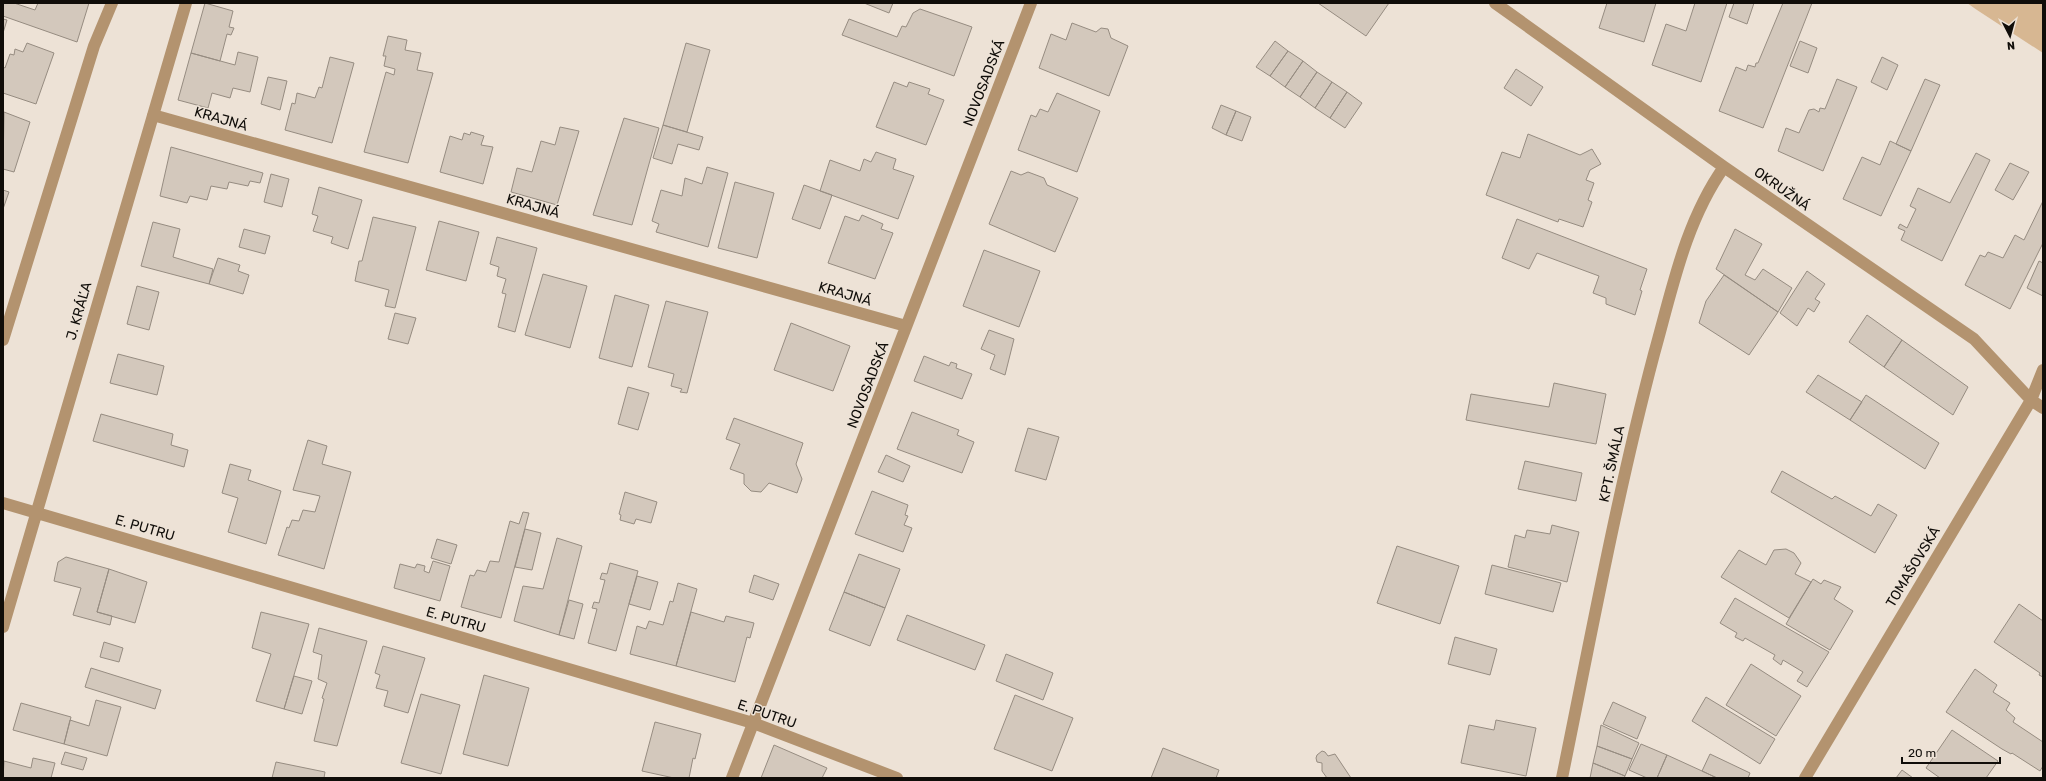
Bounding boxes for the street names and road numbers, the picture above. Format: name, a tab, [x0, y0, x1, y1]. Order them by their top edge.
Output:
street label: NOVOSADSKÁ	[959, 36, 1009, 129]
street label: KRAJNÁ	[192, 102, 251, 135]
street label: OKRUŽNÁ	[1751, 163, 1814, 215]
street label: KRAJNÁ	[504, 189, 563, 222]
street label: KRAJNÁ	[816, 277, 875, 310]
street label: J. KRÁĽA	[62, 279, 96, 342]
street label: NOVOSADSKÁ	[843, 338, 893, 431]
street label: KPT. ŠMÁLA	[1595, 423, 1629, 504]
street label: E. PUTRU	[113, 511, 177, 545]
street label: TOMAŠOVSKÁ	[1881, 523, 1944, 610]
street label: E. PUTRU	[424, 603, 488, 637]
street label: E. PUTRU	[735, 696, 799, 732]

